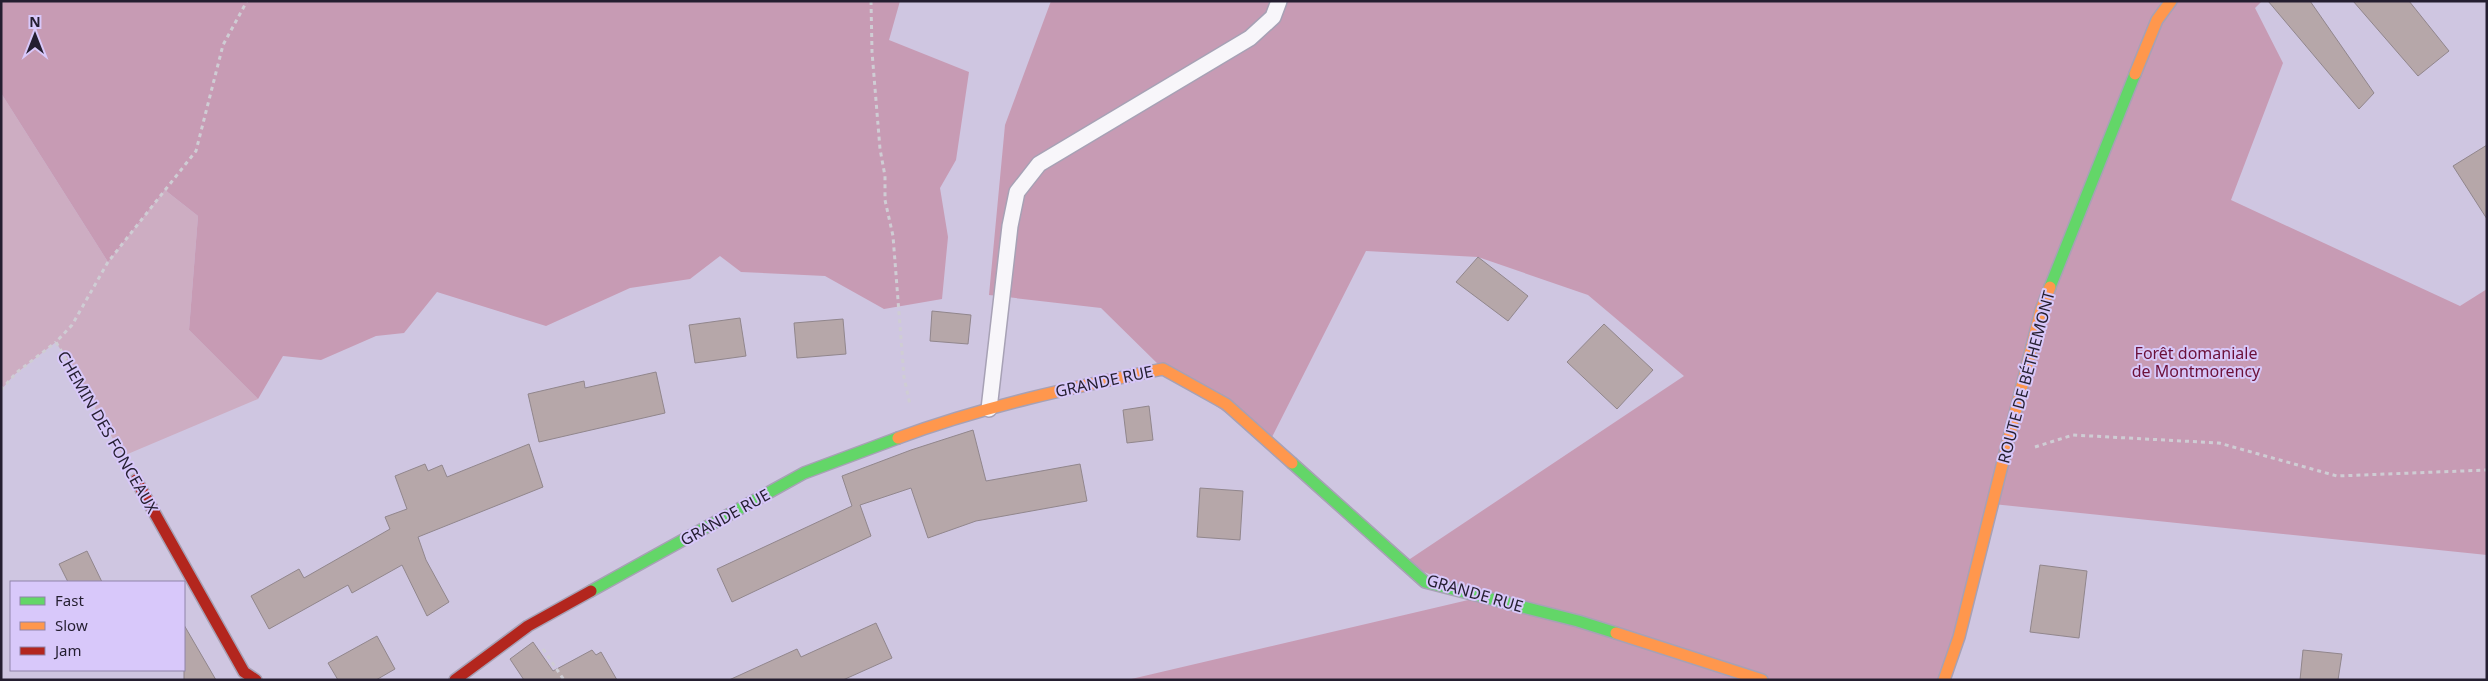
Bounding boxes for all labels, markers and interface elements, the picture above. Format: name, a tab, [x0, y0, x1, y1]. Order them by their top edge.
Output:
north arrow	[10, 10, 60, 60]
text: N	[29, 12, 41, 31]
street label: ROUTE DE BÉTHEMONT	[1992, 288, 2060, 466]
park label: Forêt domaniale de Montmorency	[2132, 342, 2261, 382]
street label: CHEMIN DES FONCEAUX	[52, 347, 164, 518]
street label: GRANDE RUE	[1053, 360, 1155, 402]
street label: GRANDE RUE	[676, 483, 774, 551]
street label: GRANDE RUE	[1424, 569, 1526, 617]
legend	[10, 581, 185, 671]
text: Fast	[55, 590, 84, 610]
text: Slow	[55, 615, 88, 635]
text: Jam	[53, 640, 82, 660]

